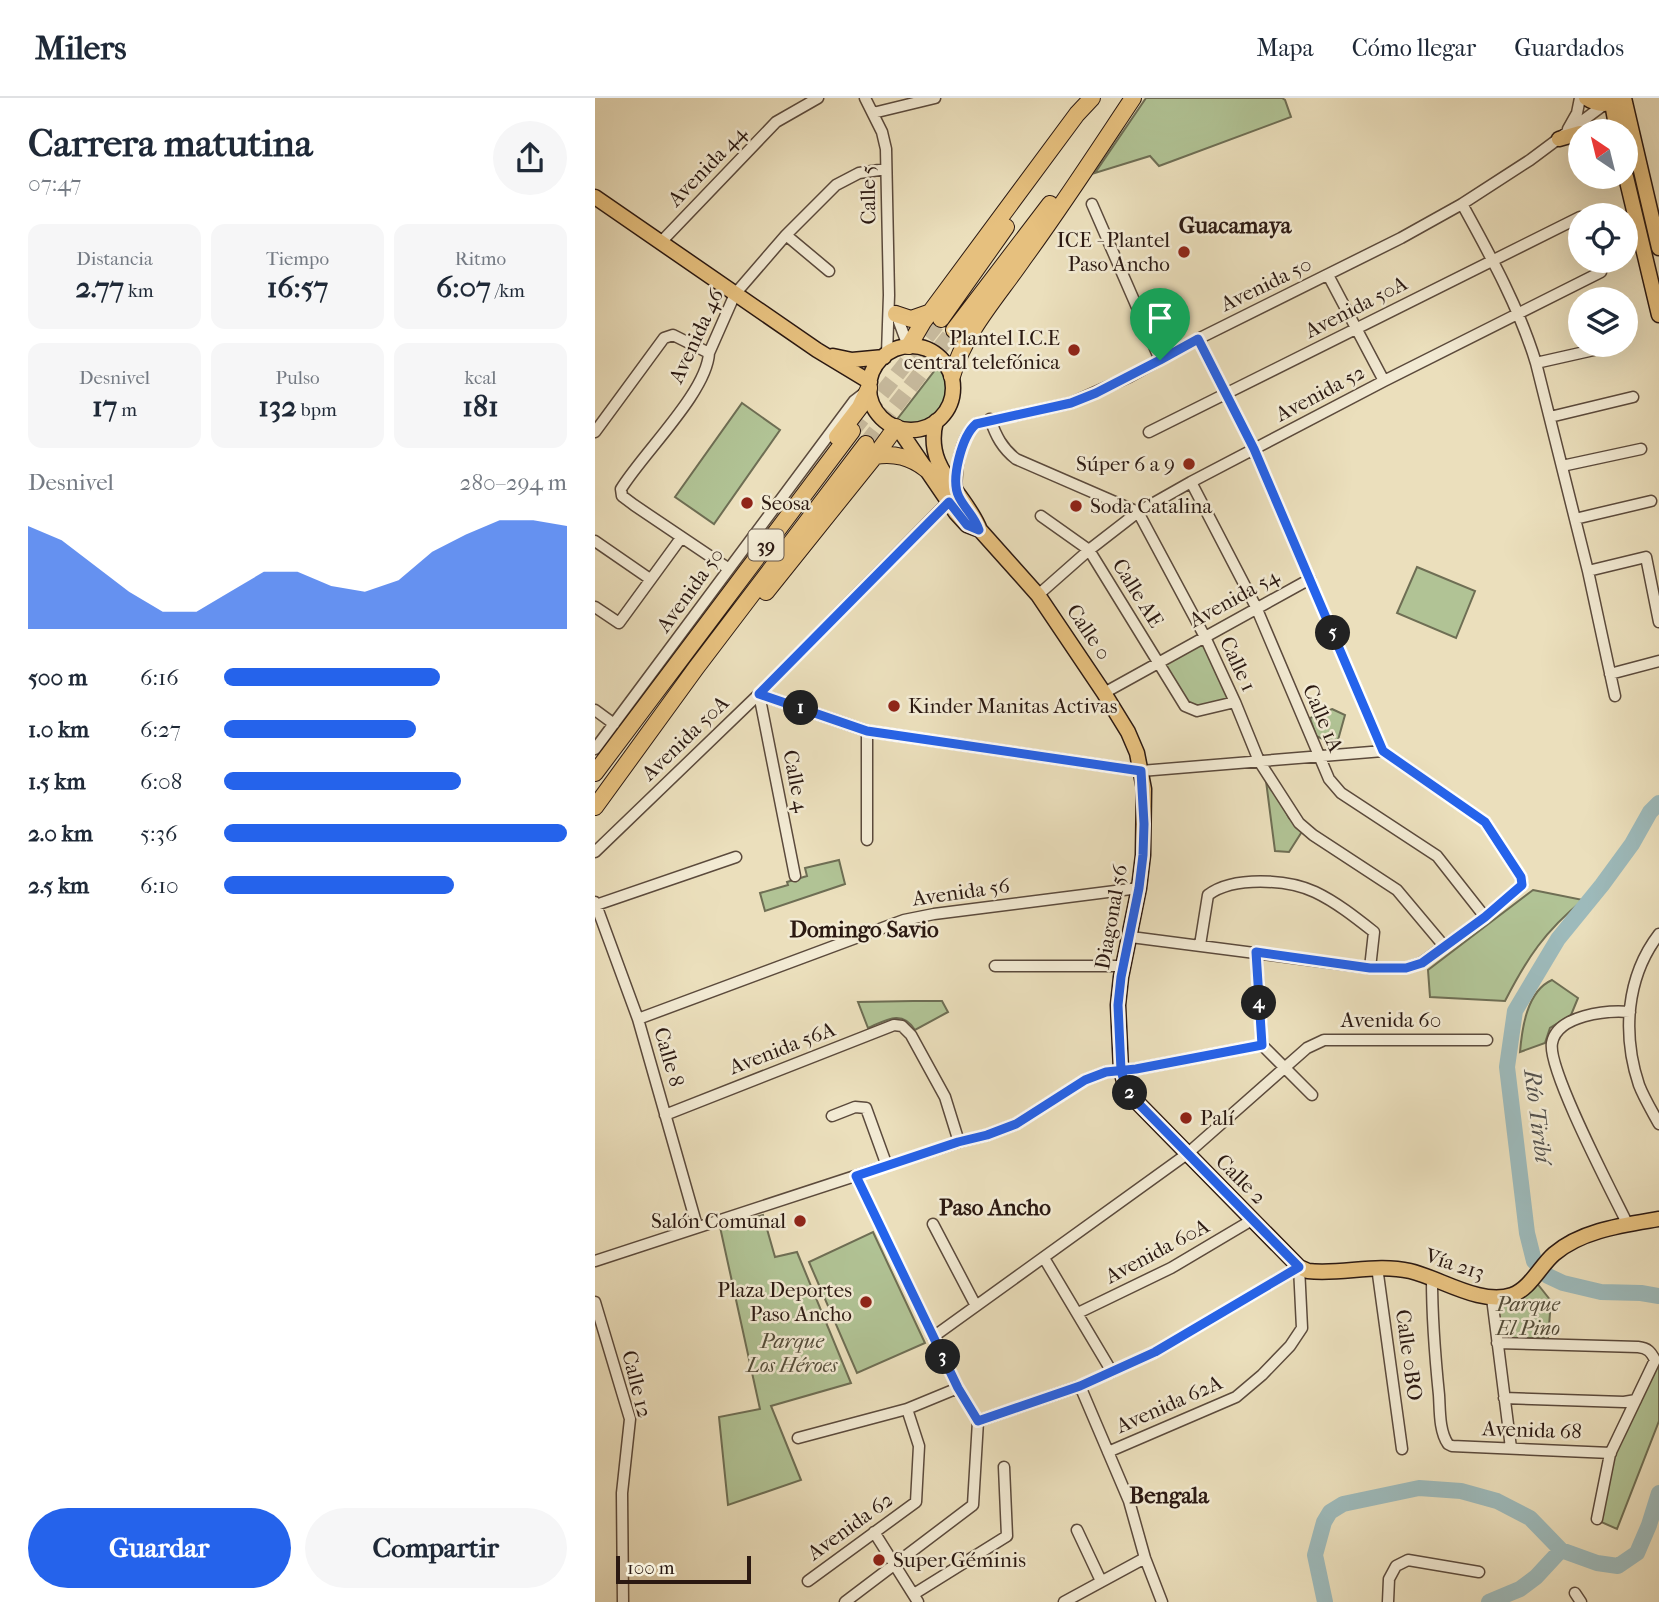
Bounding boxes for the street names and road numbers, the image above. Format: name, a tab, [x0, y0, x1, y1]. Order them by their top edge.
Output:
street label: Avenida 44	[662, 120, 752, 212]
street label: Calle 5	[855, 165, 881, 225]
street label: Avenida 50	[1216, 252, 1315, 317]
street label: Avenida 50A	[1300, 271, 1412, 344]
street label: Avenida 46	[663, 284, 729, 388]
street label: Avenida 52	[1270, 359, 1369, 427]
road number: 39	[749, 530, 783, 560]
street label: Avenida 50	[651, 543, 729, 638]
street label: Calle AE	[1108, 554, 1169, 632]
street label: Avenida 54	[1184, 563, 1284, 633]
street label: Calle 0	[1062, 600, 1116, 664]
street label: Calle 1	[1215, 633, 1261, 695]
street label: Calle 1A	[1298, 680, 1348, 756]
street label: Avenida 50A	[636, 690, 734, 786]
street label: Calle 4	[778, 748, 814, 815]
street label: Diagonal 56	[1090, 862, 1132, 971]
street label: Avenida 56	[910, 873, 1012, 911]
street label: Avenida 60	[1340, 1008, 1441, 1032]
street label: Avenida 56A	[725, 1017, 839, 1080]
street label: Calle 8	[649, 1024, 689, 1090]
street label: Calle 2	[1211, 1149, 1271, 1209]
street label: Avenida 60A	[1100, 1213, 1213, 1289]
street label: Vía 213	[1422, 1243, 1488, 1285]
street label: Calle 0BO	[1391, 1308, 1427, 1402]
street label: Calle 12	[617, 1348, 657, 1420]
street label: Avenida 62A	[1111, 1370, 1226, 1438]
street label: Avenida 68	[1481, 1416, 1582, 1444]
street label: Avenida 62	[802, 1487, 898, 1566]

